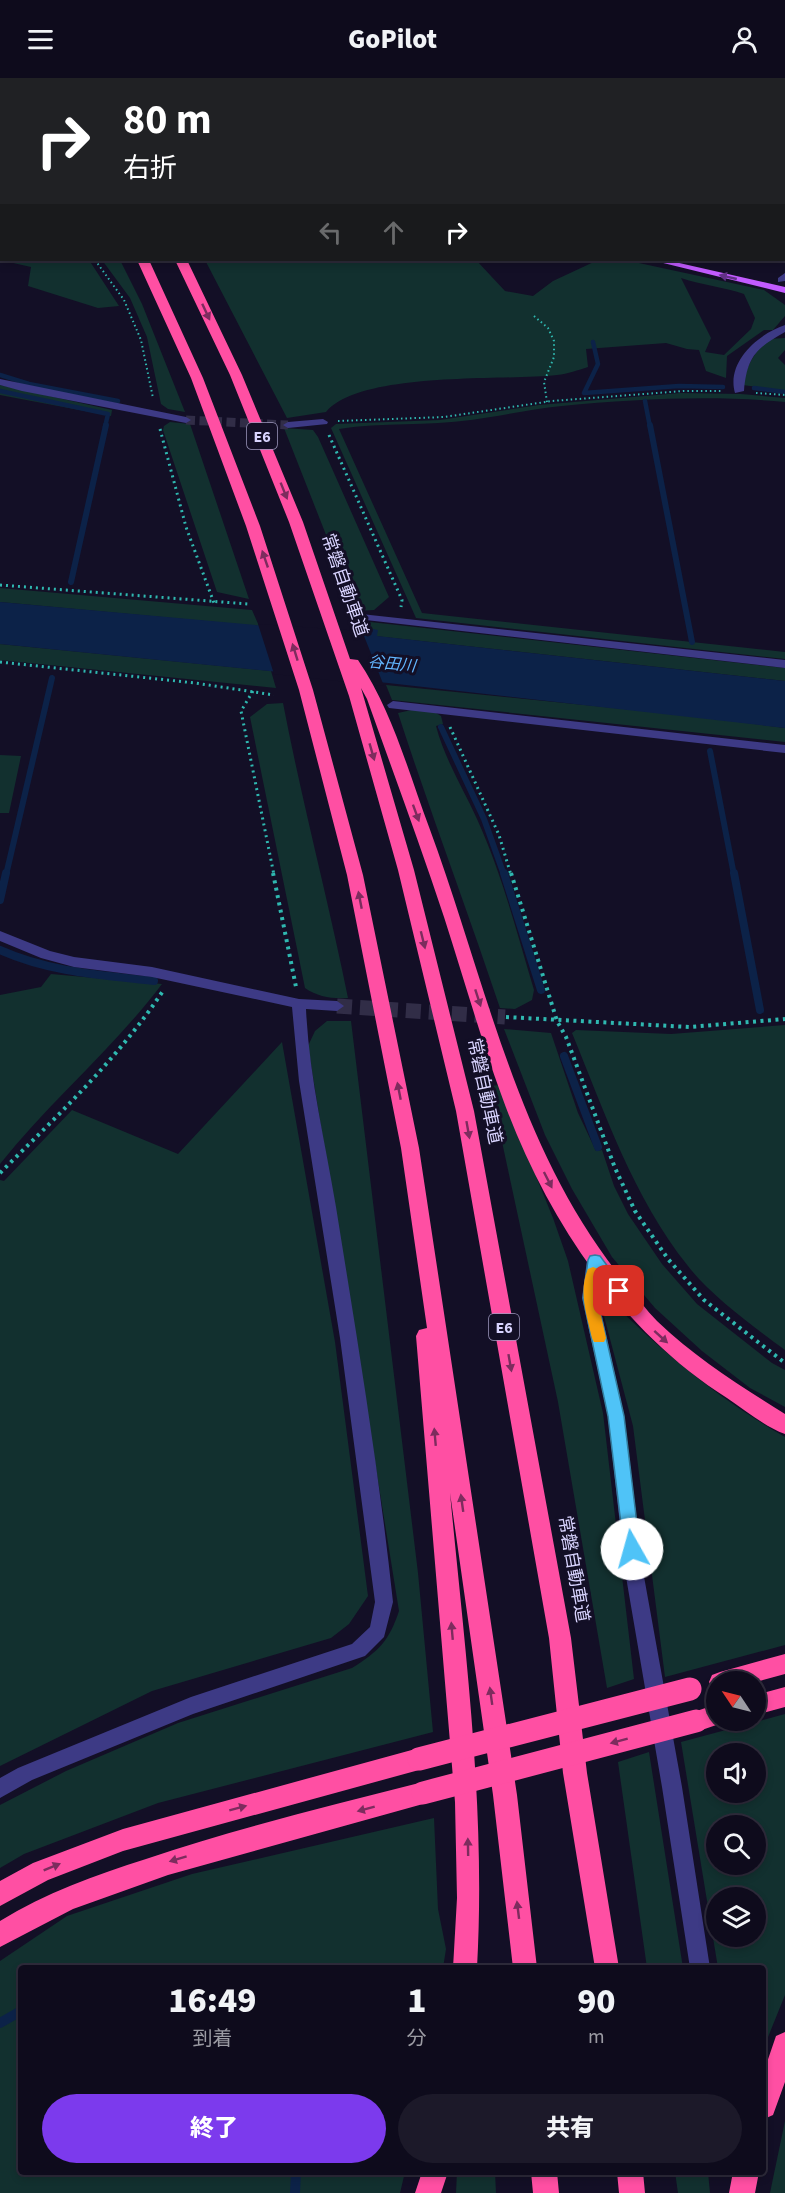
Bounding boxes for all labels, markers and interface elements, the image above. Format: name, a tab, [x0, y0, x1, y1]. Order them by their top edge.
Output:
text: GoPilot	[348, 20, 437, 59]
icon: menu	[24, 23, 57, 56]
icon: person	[728, 23, 761, 56]
text: 80 m	[123, 90, 212, 150]
icon: right	[24, 102, 102, 180]
text: 右折	[123, 149, 177, 188]
icon: left	[314, 216, 347, 249]
icon: ahead	[377, 216, 410, 249]
icon: right	[440, 216, 473, 249]
one-way arrow	[719, 271, 737, 281]
one-way arrow	[201, 304, 210, 321]
road number: E6	[247, 423, 277, 449]
one-way arrow	[280, 482, 289, 500]
street label: 常磐自動車道	[315, 530, 374, 640]
one-way arrow	[259, 550, 269, 568]
one-way arrow	[290, 643, 299, 661]
water label: 谷田川	[367, 651, 419, 678]
one-way arrow	[368, 743, 377, 761]
one-way arrow	[411, 804, 421, 822]
one-way arrow	[355, 890, 364, 909]
one-way arrow	[419, 931, 429, 949]
one-way arrow	[474, 989, 484, 1007]
street label: 常磐自動車道	[461, 1036, 508, 1147]
one-way arrow	[393, 1082, 403, 1100]
one-way arrow	[464, 1121, 473, 1140]
one-way arrow	[543, 1171, 552, 1188]
pin	[593, 1265, 644, 1316]
icon: arrive	[602, 1274, 635, 1307]
road number: E6	[489, 1314, 519, 1340]
one-way arrow	[654, 1330, 669, 1344]
one-way arrow	[506, 1354, 515, 1373]
one-way arrow	[430, 1427, 440, 1446]
one-way arrow	[458, 1493, 467, 1512]
street label: 常磐自動車道	[552, 1514, 595, 1624]
position arrow	[600, 1517, 664, 1581]
one-way arrow	[447, 1622, 457, 1641]
north arrow	[706, 1671, 766, 1731]
map controls	[706, 1671, 766, 1947]
one-way arrow	[486, 1686, 495, 1705]
one-way arrow	[610, 1737, 628, 1747]
button: sound	[706, 1743, 766, 1803]
one-way arrow	[229, 1803, 247, 1812]
one-way arrow	[357, 1804, 375, 1814]
button: search	[706, 1815, 766, 1875]
one-way arrow	[463, 1837, 472, 1856]
one-way arrow	[169, 1855, 187, 1864]
one-way arrow	[43, 1862, 61, 1871]
button: layers	[706, 1887, 766, 1947]
one-way arrow	[514, 1900, 523, 1919]
text: 16:49	[168, 1975, 256, 2026]
text: 1	[407, 1975, 426, 2026]
text: 90	[577, 1976, 616, 2027]
text: m	[588, 2023, 605, 2051]
text: 到着	[192, 2025, 232, 2053]
text: 分	[407, 2025, 427, 2053]
button: 終了	[42, 2094, 386, 2163]
button: 共有	[398, 2094, 742, 2163]

